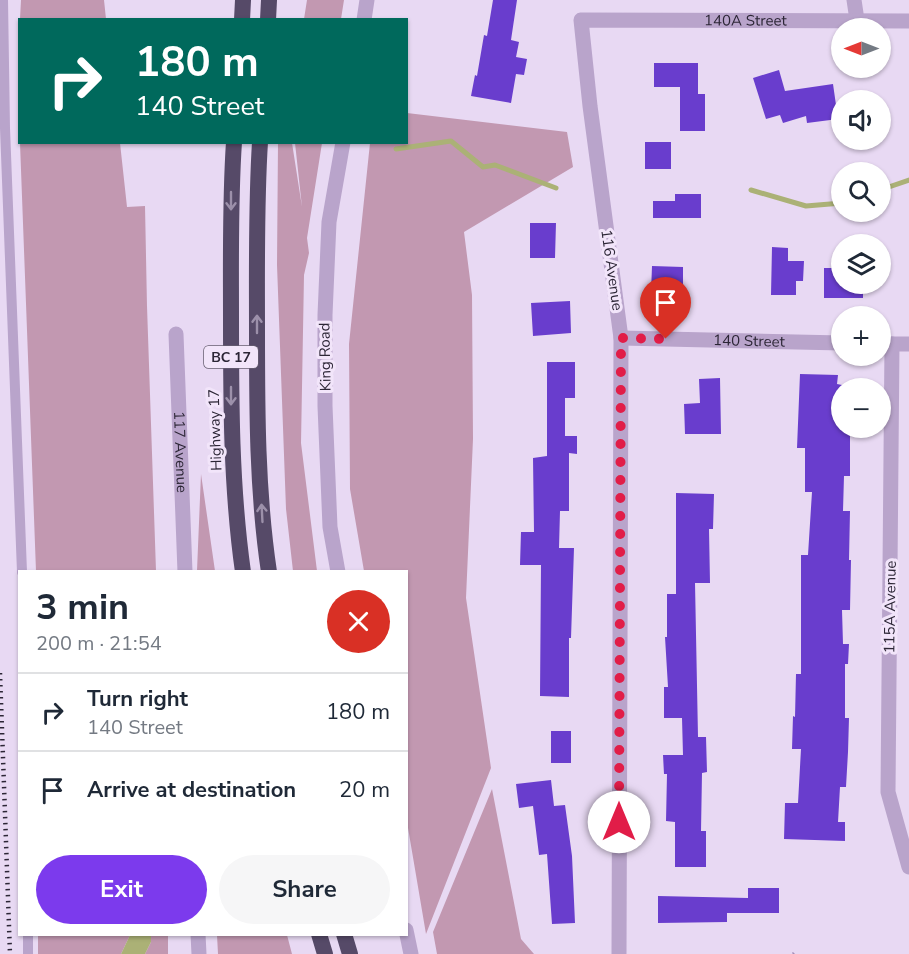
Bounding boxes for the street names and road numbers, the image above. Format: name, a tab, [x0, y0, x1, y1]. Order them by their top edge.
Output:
street label: 140A Street	[704, 10, 788, 31]
street label: 116 Avenue	[596, 228, 628, 312]
street label: King Road	[314, 322, 336, 392]
street label: 140 Street	[713, 330, 786, 352]
road number: BC 17	[204, 346, 258, 368]
street label: Highway 17	[204, 389, 226, 471]
street label: 117 Avenue	[169, 411, 192, 493]
street label: 115A Avenue	[879, 560, 901, 654]

